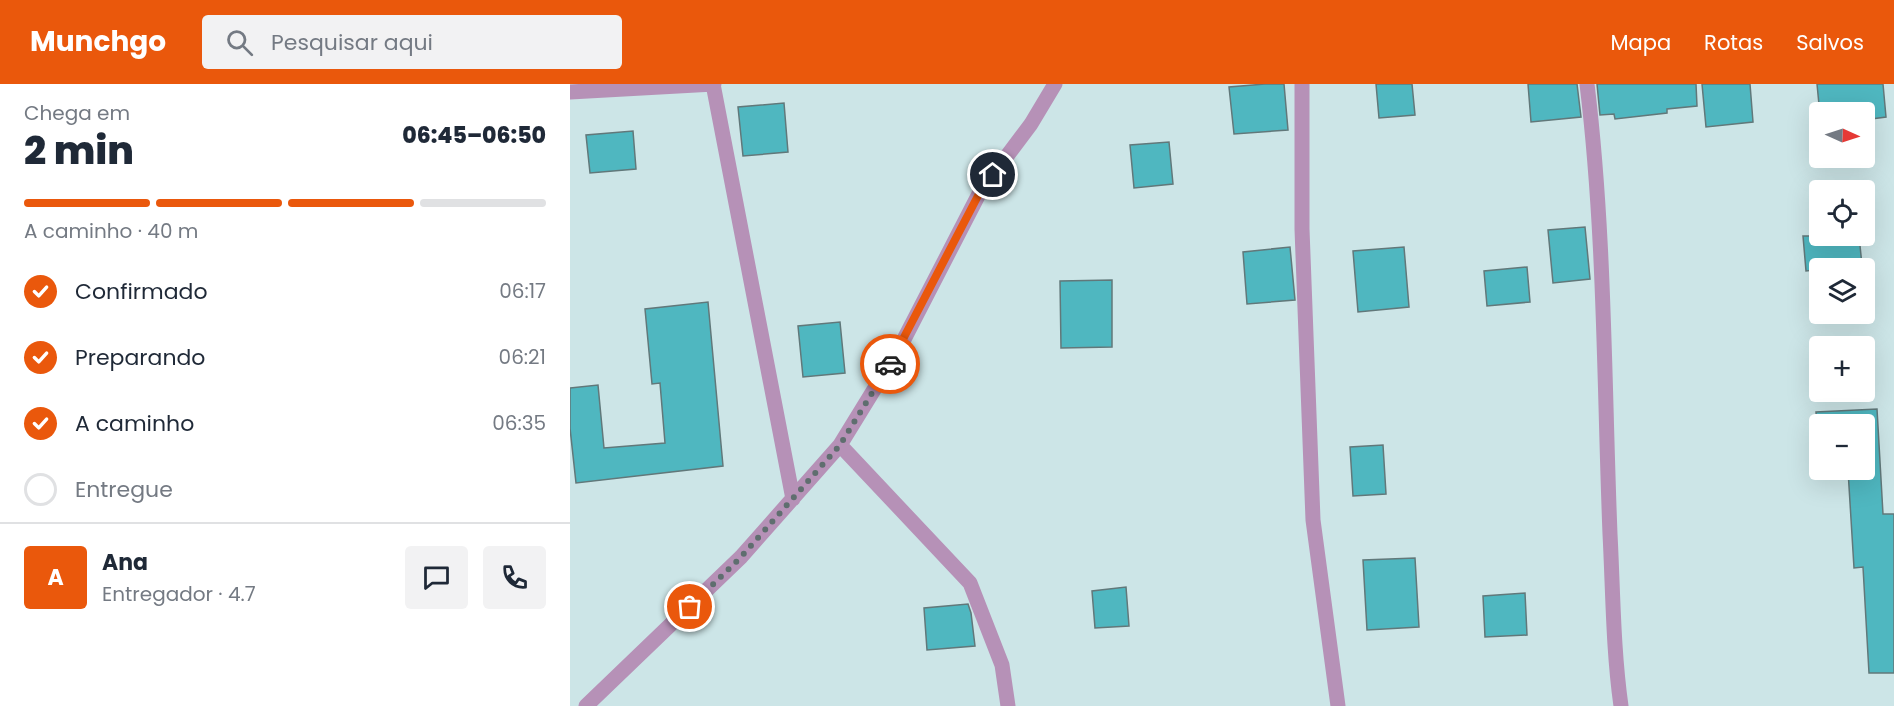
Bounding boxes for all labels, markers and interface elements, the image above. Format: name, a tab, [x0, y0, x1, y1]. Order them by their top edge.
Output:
search box	[202, 15, 622, 69]
text: Munchgo	[30, 22, 166, 61]
icon: search	[223, 26, 256, 59]
text: Pesquisar aqui	[271, 27, 433, 58]
text: Mapa	[1610, 28, 1671, 57]
text: Rotas	[1704, 28, 1763, 57]
text: Salvos	[1796, 28, 1864, 57]
text: Chega em	[24, 99, 130, 127]
north arrow	[1809, 102, 1875, 168]
map controls	[1809, 102, 1875, 480]
text: 06:45–06:50	[402, 120, 546, 151]
text: 2 min	[24, 123, 134, 178]
pin	[967, 149, 1018, 200]
icon: home	[976, 158, 1009, 191]
button: locate	[1809, 180, 1875, 246]
text: A caminho · 40 m	[24, 217, 198, 245]
button: layers	[1809, 258, 1875, 324]
icon: check	[24, 275, 57, 308]
text: Confirmado	[75, 276, 208, 307]
text: 06:17	[499, 277, 546, 305]
courier	[860, 334, 920, 394]
button: +	[1809, 336, 1875, 402]
icon: check	[24, 341, 57, 374]
text: Preparando	[75, 342, 205, 373]
text: 06:21	[499, 343, 546, 371]
icon: car	[874, 348, 907, 381]
icon: check	[24, 407, 57, 440]
text: A caminho	[75, 408, 194, 439]
text: 06:35	[492, 409, 546, 437]
button: −	[1809, 414, 1875, 480]
text: Entregue	[75, 474, 173, 505]
button: chat	[405, 546, 468, 609]
button: phone	[483, 546, 546, 609]
text: Ana	[102, 547, 148, 578]
text: A	[47, 562, 64, 593]
text: Entregador · 4.7	[102, 580, 256, 608]
pin	[664, 581, 715, 632]
icon: bag	[673, 590, 706, 623]

